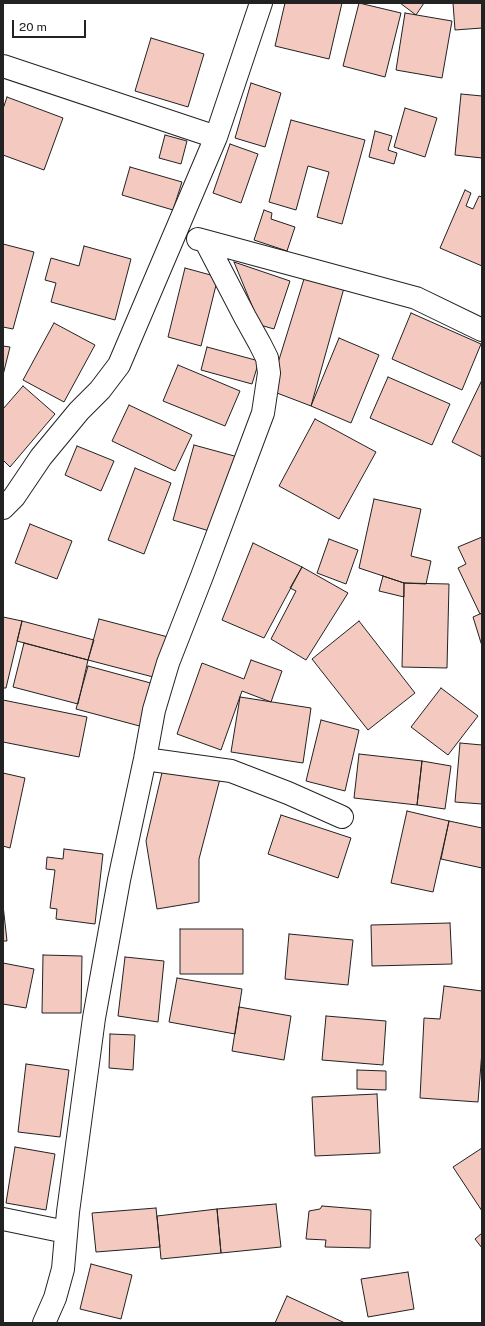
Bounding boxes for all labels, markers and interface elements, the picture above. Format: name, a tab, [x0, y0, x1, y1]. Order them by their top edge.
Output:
scale bar	[14, 12, 88, 38]
text: 20 m	[19, 20, 47, 34]

